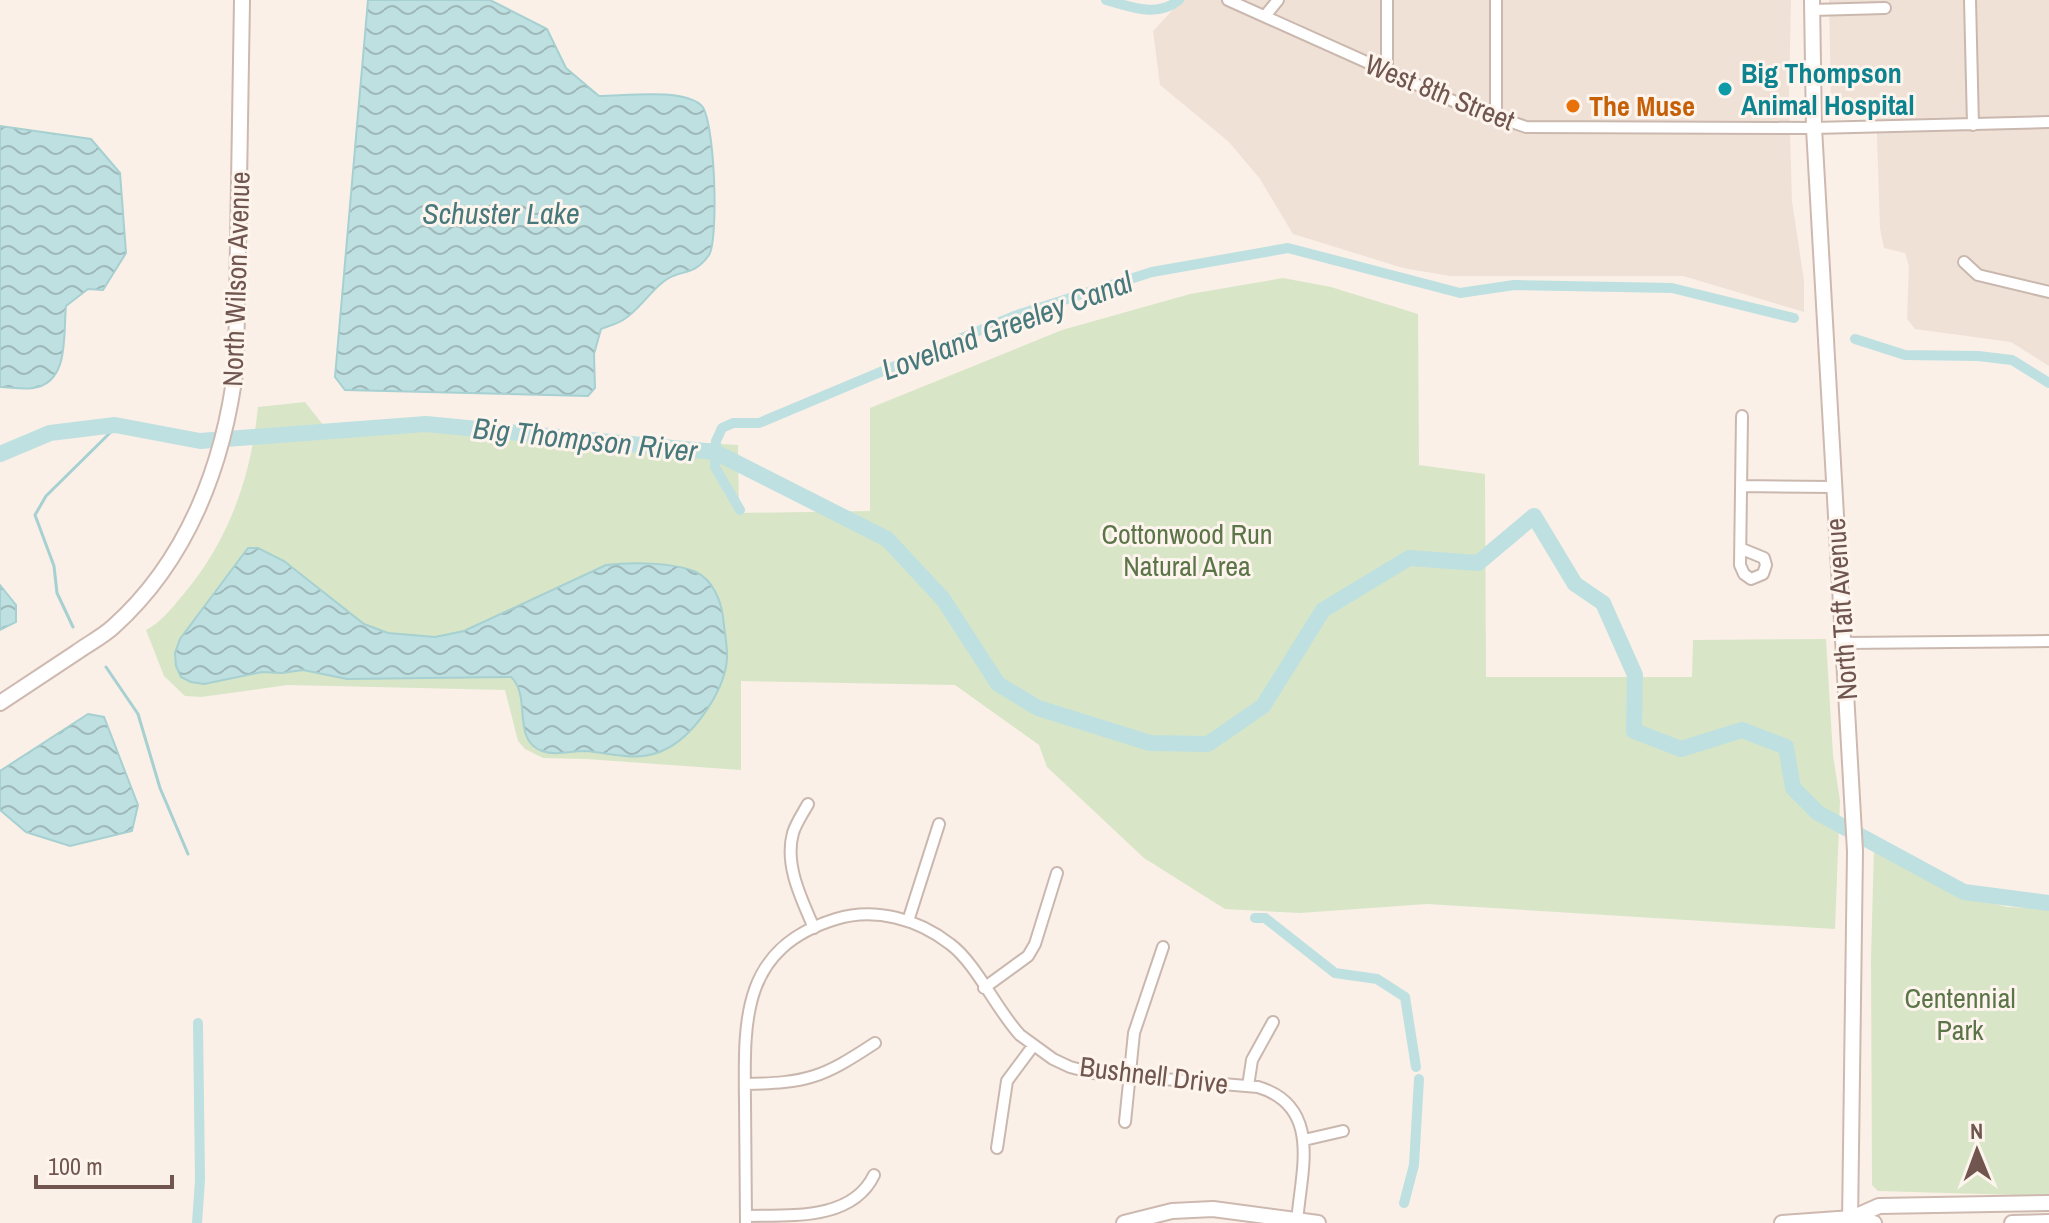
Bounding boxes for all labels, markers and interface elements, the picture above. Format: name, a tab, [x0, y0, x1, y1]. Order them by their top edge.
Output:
street label: West 8th Street	[1360, 45, 1520, 139]
place label: Big Thompson Animal Hospital	[1741, 54, 1915, 124]
marker: Big Thompson Animal Hospital	[1716, 80, 1734, 98]
place label: The Muse	[1589, 87, 1695, 125]
marker: The Muse	[1564, 97, 1582, 115]
street label: North Wilson Avenue	[213, 171, 259, 387]
water label: Schuster Lake	[422, 193, 580, 233]
water label: Loveland Greeley Canal	[876, 261, 1138, 389]
water label: Big Thompson River	[471, 407, 700, 471]
park label: Cottonwood Run Natural Area	[1101, 515, 1273, 585]
street label: North Taft Avenue	[1816, 517, 1866, 701]
park label: Centennial Park	[1904, 979, 2016, 1049]
street label: Bushnell Drive	[1078, 1047, 1230, 1103]
north arrow	[1937, 1111, 2017, 1191]
text: N	[1970, 1116, 1983, 1146]
scale bar	[36, 1139, 172, 1189]
text: 100 m	[48, 1150, 103, 1182]

